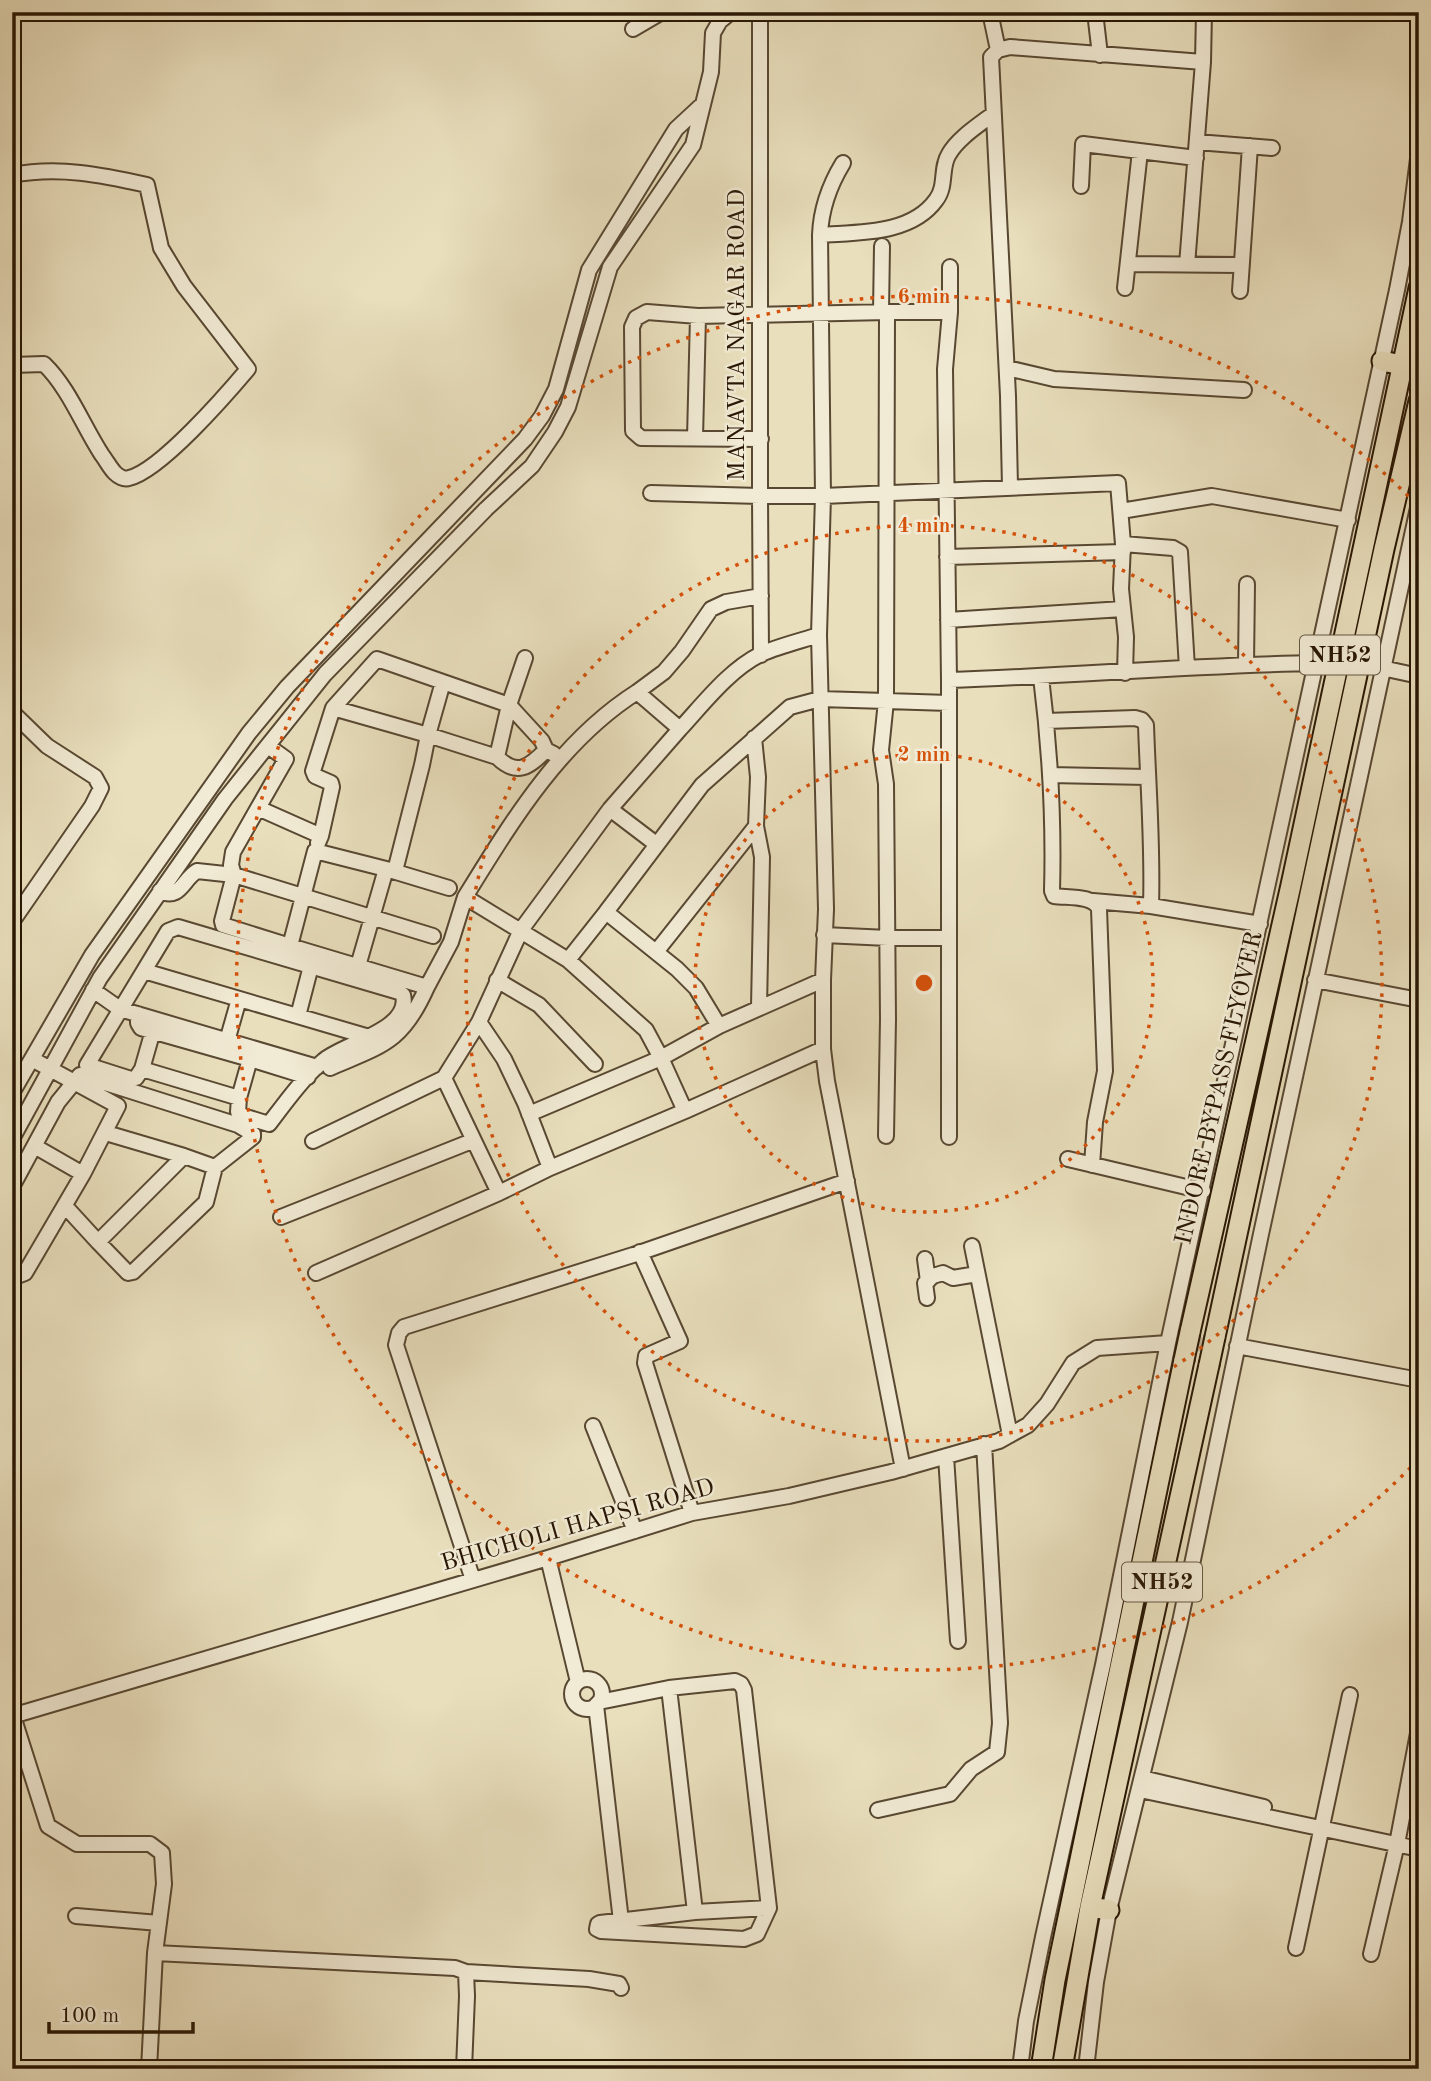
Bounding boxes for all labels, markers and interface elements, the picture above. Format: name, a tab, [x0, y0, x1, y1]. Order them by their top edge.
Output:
street label: MANAVTA NAGAR ROAD	[726, 189, 750, 481]
text: 6 min	[898, 287, 950, 308]
text: 4 min	[898, 516, 950, 537]
road number: NH52	[1300, 636, 1380, 674]
text: 2 min	[898, 745, 950, 766]
street label: INDORE BYPASS FLYOVER	[1172, 929, 1268, 1247]
centre of rings	[912, 971, 936, 995]
street label: BHICHOLI HAPSI ROAD	[439, 1475, 717, 1577]
road number: NH52	[1122, 1562, 1202, 1602]
scale bar	[49, 1990, 192, 2034]
text: 100 m	[60, 2006, 119, 2027]

